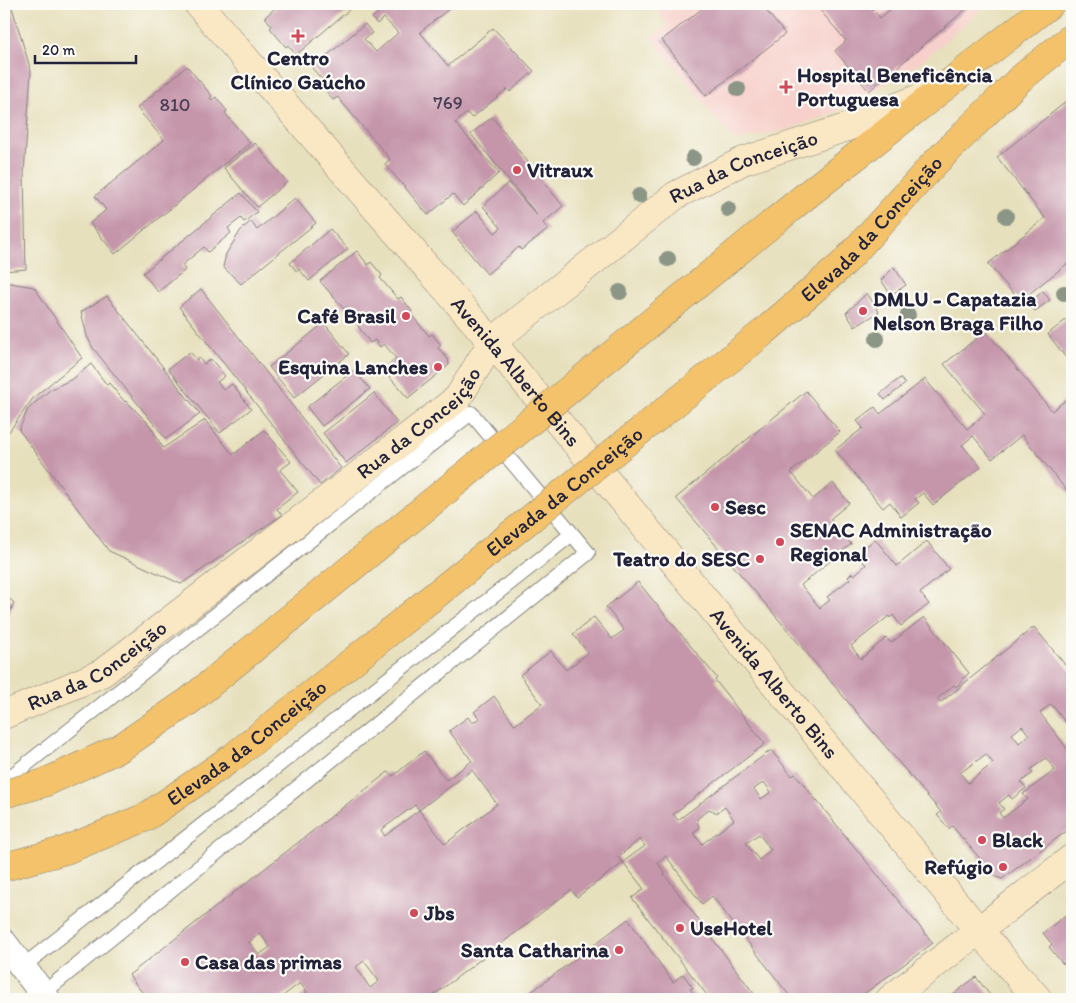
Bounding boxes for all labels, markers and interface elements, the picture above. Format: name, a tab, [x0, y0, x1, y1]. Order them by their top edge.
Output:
marker: Centro Clínico Gaúcho	[291, 29, 305, 43]
scale bar	[35, 32, 136, 64]
text: 20 m	[42, 41, 76, 59]
place label: Centro Clínico Gaúcho	[231, 45, 366, 94]
place label: Hospital Beneficência Portuguesa	[797, 62, 994, 112]
marker: Hospital Beneficência Portuguesa	[779, 80, 793, 94]
house number: 769	[433, 91, 463, 114]
house number: 810	[160, 93, 190, 116]
street label: Rua da Conceição	[665, 125, 821, 208]
street label: Elevada da Conceição	[795, 150, 947, 307]
place label: Vitraux	[527, 157, 594, 182]
marker: Vitraux	[511, 164, 523, 176]
place label: DMLU - Capatazia Nelson Braga Filho	[873, 286, 1043, 336]
street label: Avenida Alberto Bins	[446, 291, 586, 451]
place label: Café Brasil	[297, 303, 397, 328]
marker: DMLU - Capatazia Nelson Braga Filho	[857, 305, 869, 317]
marker: Café Brasil	[400, 310, 412, 322]
place label: Esquina Lanches	[278, 354, 428, 380]
marker: Esquina Lanches	[432, 361, 444, 373]
street label: Rua da Conceição	[351, 362, 486, 484]
street label: Elevada da Conceição	[480, 421, 648, 562]
place label: Sesc	[725, 494, 766, 519]
marker: Sesc	[709, 501, 721, 513]
place label: SENAC Administração Regional	[790, 517, 992, 567]
marker: SENAC Administração Regional	[774, 536, 786, 548]
place label: Teatro do SESC	[612, 546, 750, 571]
marker: Teatro do SESC	[754, 553, 766, 565]
street label: Avenida Alberto Bins	[705, 603, 844, 764]
street label: Rua da Conceição	[23, 615, 172, 716]
street label: Elevada da Conceição	[162, 674, 332, 811]
place label: Black	[992, 827, 1044, 852]
marker: Black	[976, 834, 988, 846]
place label: Refúgio	[924, 854, 993, 880]
marker: Refúgio	[997, 861, 1009, 873]
place label: Jbs	[423, 900, 455, 925]
marker: Jbs	[408, 907, 420, 919]
place label: UseHotel	[690, 915, 773, 940]
marker: UseHotel	[674, 922, 686, 934]
place label: Santa Catharina	[461, 937, 610, 962]
marker: Santa Catharina	[613, 944, 625, 956]
place label: Casa das primas	[195, 949, 342, 975]
marker: Casa das primas	[179, 956, 191, 968]

